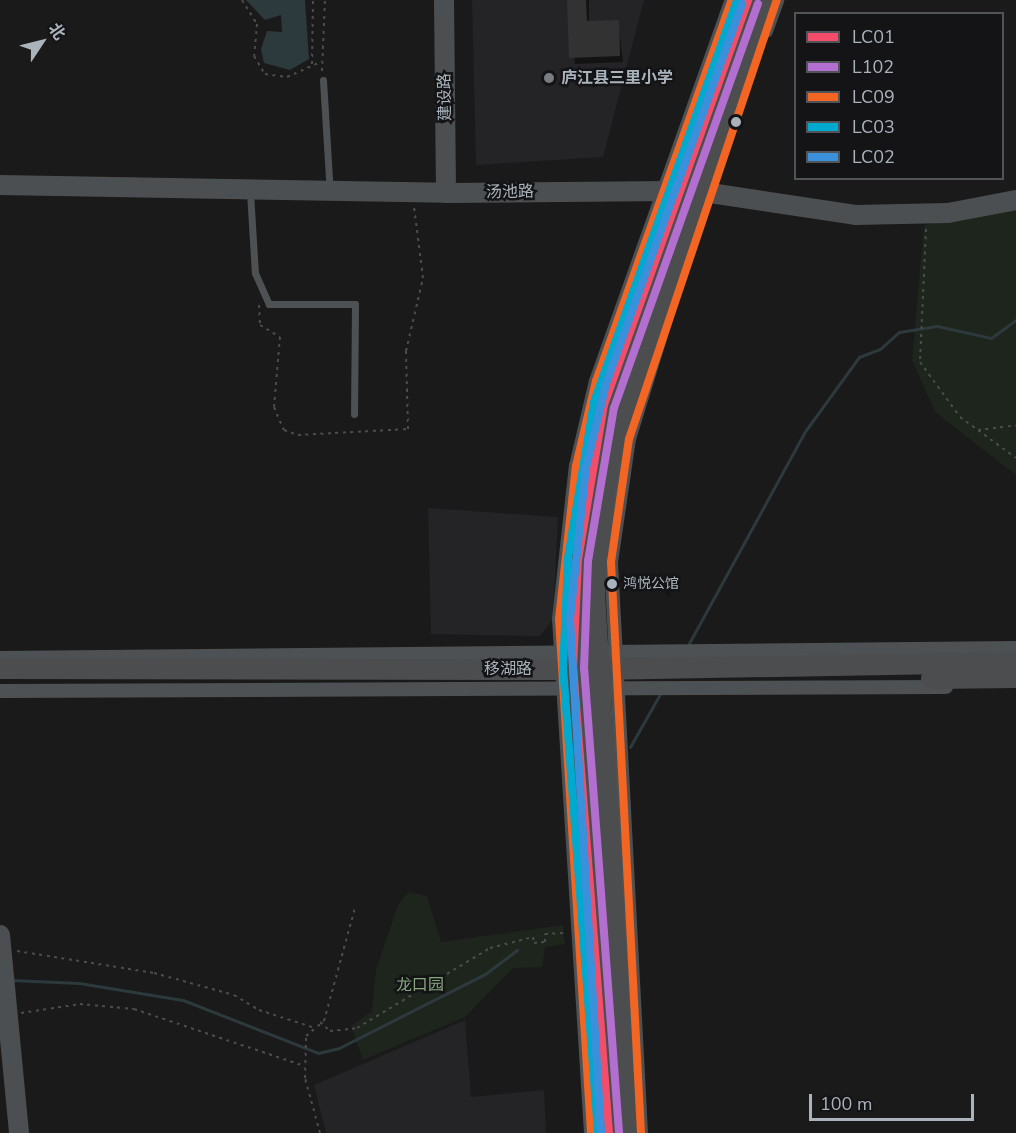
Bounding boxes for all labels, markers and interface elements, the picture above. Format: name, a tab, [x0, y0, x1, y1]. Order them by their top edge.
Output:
north arrow	[12, 12, 72, 72]
legend	[794, 12, 1004, 180]
text: 北	[43, 19, 70, 45]
text: LC01	[852, 25, 895, 49]
text: L102	[852, 55, 894, 79]
place label: 庐江县三里小学	[561, 68, 673, 88]
marker: 庐江县三里小学	[542, 71, 556, 85]
street label: 建设路	[435, 73, 455, 121]
text: LC09	[852, 85, 895, 109]
text: LC03	[852, 115, 895, 139]
unlabelled marker	[730, 116, 742, 128]
text: LC02	[852, 145, 895, 169]
street label: 汤池路	[486, 182, 534, 202]
place label: 鸿悦公馆	[623, 576, 679, 592]
marker: 鸿悦公馆	[606, 578, 618, 590]
street label: 移湖路	[484, 659, 532, 679]
park label: 龙口园	[396, 975, 444, 995]
scale bar	[812, 1082, 977, 1120]
text: 100 m	[820, 1092, 872, 1116]

